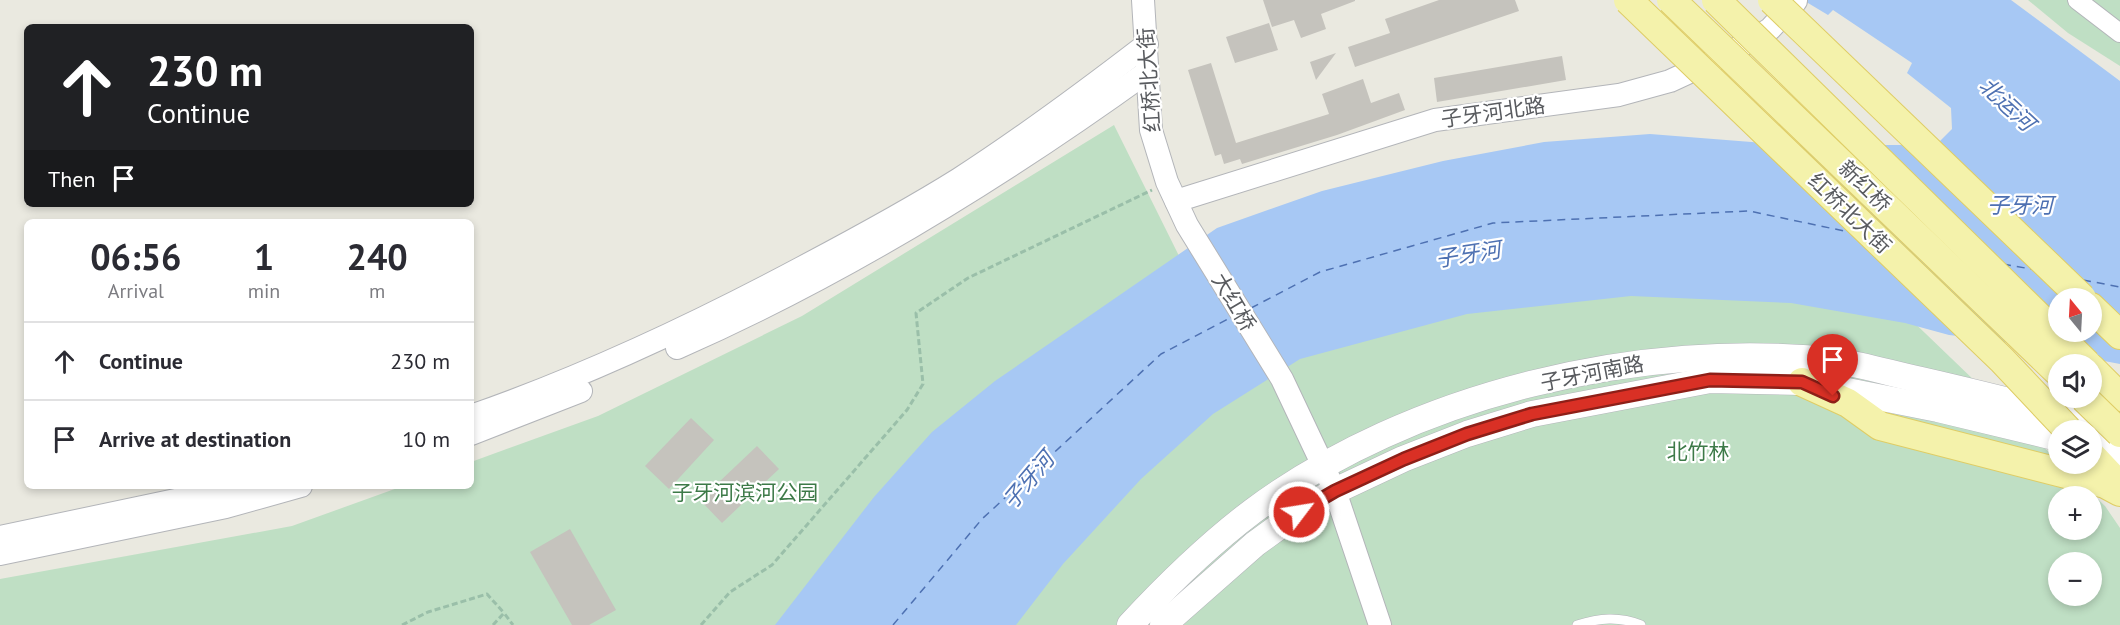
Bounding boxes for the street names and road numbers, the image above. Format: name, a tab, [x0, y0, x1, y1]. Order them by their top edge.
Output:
street label: 红桥北大街	[1132, 27, 1166, 133]
street label: 子牙河北路	[1439, 91, 1547, 133]
street label: 新红桥	[1833, 154, 1897, 218]
street label: 红桥北大街	[1803, 167, 1897, 259]
street label: 大红桥	[1206, 268, 1262, 336]
street label: 子牙河南路	[1538, 350, 1646, 396]

